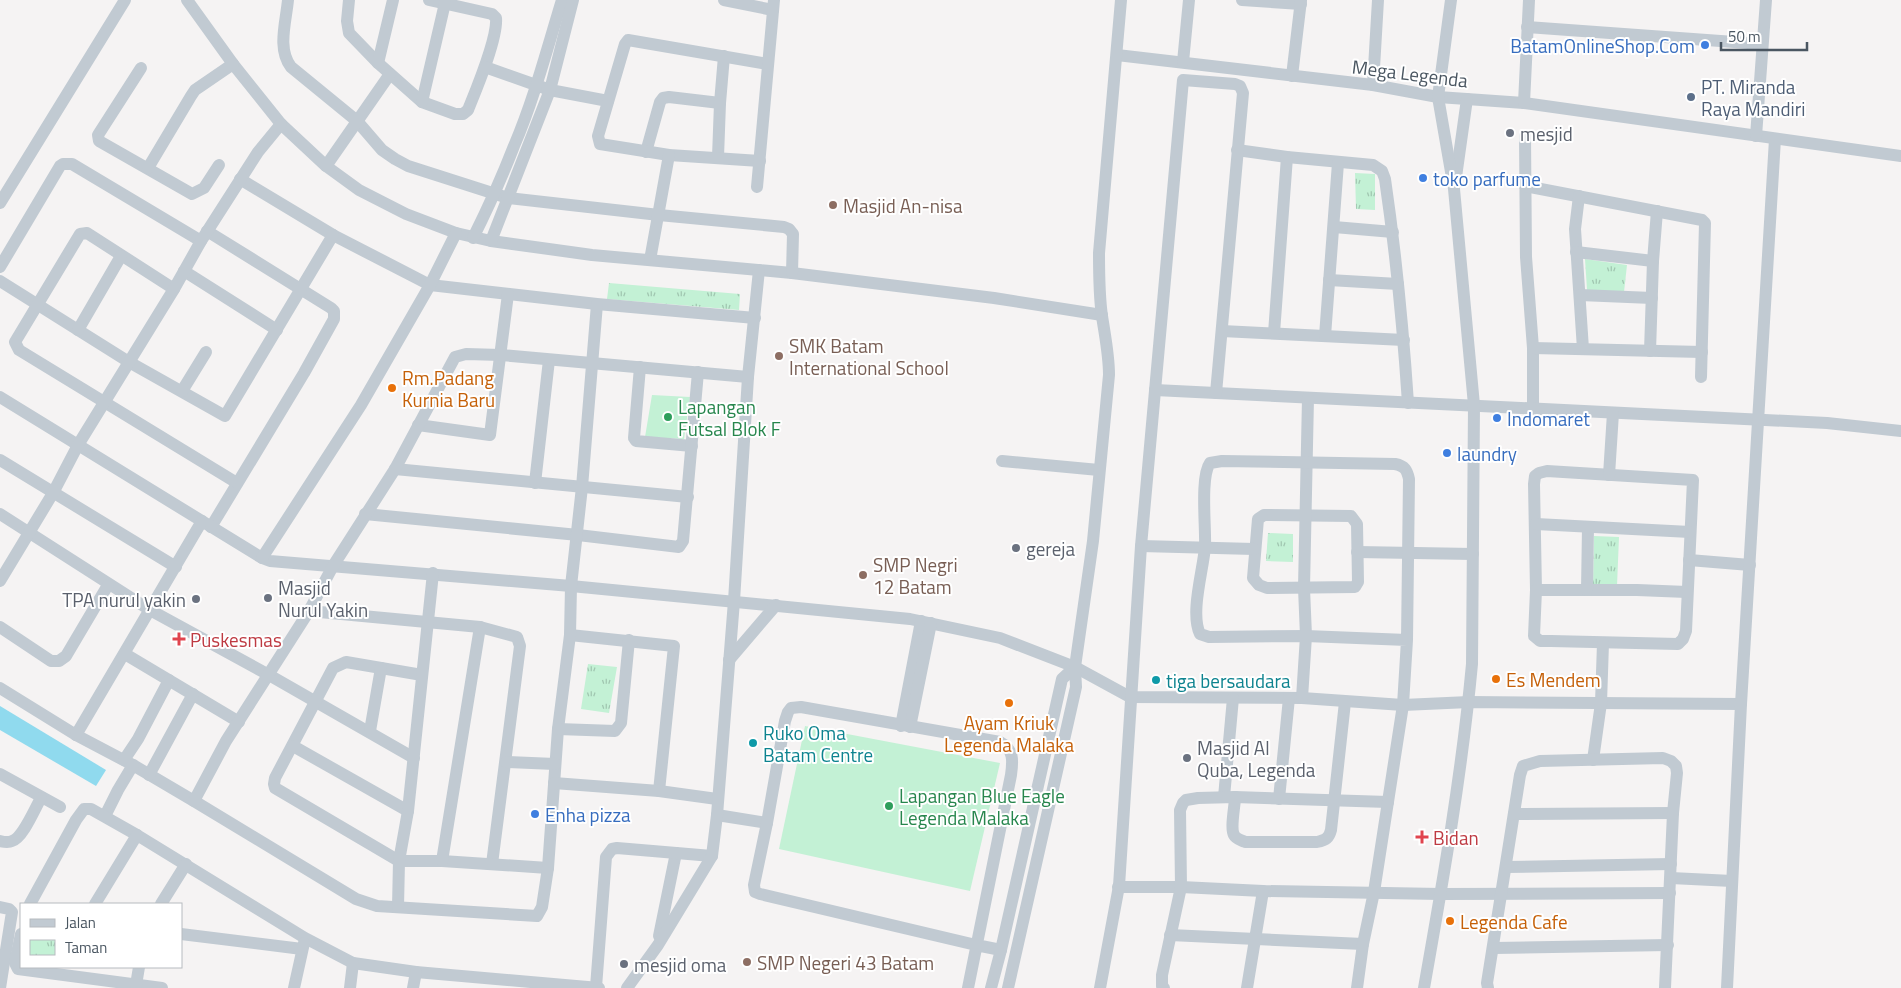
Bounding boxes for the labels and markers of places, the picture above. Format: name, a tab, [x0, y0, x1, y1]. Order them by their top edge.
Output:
place label: BatamOnlineShop.Com	[1510, 31, 1695, 60]
marker: BatamOnlineShop.Com	[1699, 39, 1711, 51]
place label: PT. Miranda Raya Mandiri	[1701, 72, 1805, 123]
marker: PT. Miranda Raya Mandiri	[1685, 91, 1697, 103]
place label: mesjid	[1520, 119, 1573, 148]
marker: mesjid	[1504, 127, 1516, 139]
place label: toko parfume	[1433, 164, 1541, 193]
marker: toko parfume	[1417, 172, 1429, 184]
place label: Masjid An-nisa	[843, 191, 963, 220]
marker: Masjid An-nisa	[827, 199, 839, 211]
place label: SMK Batam International School	[789, 331, 949, 382]
marker: SMK Batam International School	[773, 350, 785, 362]
place label: Rm.Padang Kurnia Baru	[402, 363, 495, 414]
marker: Rm.Padang Kurnia Baru	[386, 382, 398, 394]
place label: Lapangan Futsal Blok F	[678, 392, 781, 443]
place label: Indomaret	[1507, 404, 1590, 433]
marker: Lapangan Futsal Blok F	[662, 411, 674, 423]
marker: Indomaret	[1491, 412, 1503, 424]
place label: laundry	[1457, 439, 1517, 468]
marker: laundry	[1441, 447, 1453, 459]
place label: gereja	[1026, 534, 1076, 563]
marker: gereja	[1010, 542, 1022, 554]
place label: SMP Negri 12 Batam	[873, 550, 958, 601]
marker: SMP Negri 12 Batam	[857, 569, 869, 581]
place label: Masjid Nurul Yakin	[278, 573, 368, 624]
place label: TPA nurul yakin	[62, 585, 186, 614]
marker: Masjid Nurul Yakin	[262, 592, 274, 604]
marker: TPA nurul yakin	[190, 593, 202, 605]
place label: Puskesmas	[190, 625, 282, 654]
marker: Puskesmas	[172, 632, 186, 646]
place label: Es Mendem	[1506, 665, 1601, 694]
place label: tiga bersaudara	[1166, 666, 1291, 695]
marker: Es Mendem	[1490, 673, 1502, 685]
marker: tiga bersaudara	[1150, 674, 1162, 686]
marker: Ayam Kriuk Legenda Malaka	[1003, 697, 1015, 709]
place label: Ayam Kriuk Legenda Malaka	[944, 708, 1074, 759]
place label: Ruko Oma Batam Centre	[763, 718, 873, 769]
place label: Masjid Al Quba, Legenda	[1197, 733, 1316, 784]
marker: Ruko Oma Batam Centre	[747, 737, 759, 749]
marker: Masjid Al Quba, Legenda	[1181, 752, 1193, 764]
place label: Lapangan Blue Eagle Legenda Malaka	[899, 781, 1065, 832]
place label: Enha pizza	[545, 800, 631, 829]
marker: Lapangan Blue Eagle Legenda Malaka	[883, 800, 895, 812]
marker: Enha pizza	[529, 808, 541, 820]
place label: Bidan	[1433, 823, 1479, 852]
marker: Bidan	[1415, 830, 1429, 844]
place label: Legenda Cafe	[1460, 907, 1567, 936]
marker: Legenda Cafe	[1444, 915, 1456, 927]
place label: SMP Negeri 43 Batam	[757, 948, 934, 977]
place label: mesjid oma	[634, 950, 727, 979]
marker: SMP Negeri 43 Batam	[741, 956, 753, 968]
marker: mesjid oma	[618, 958, 630, 970]

